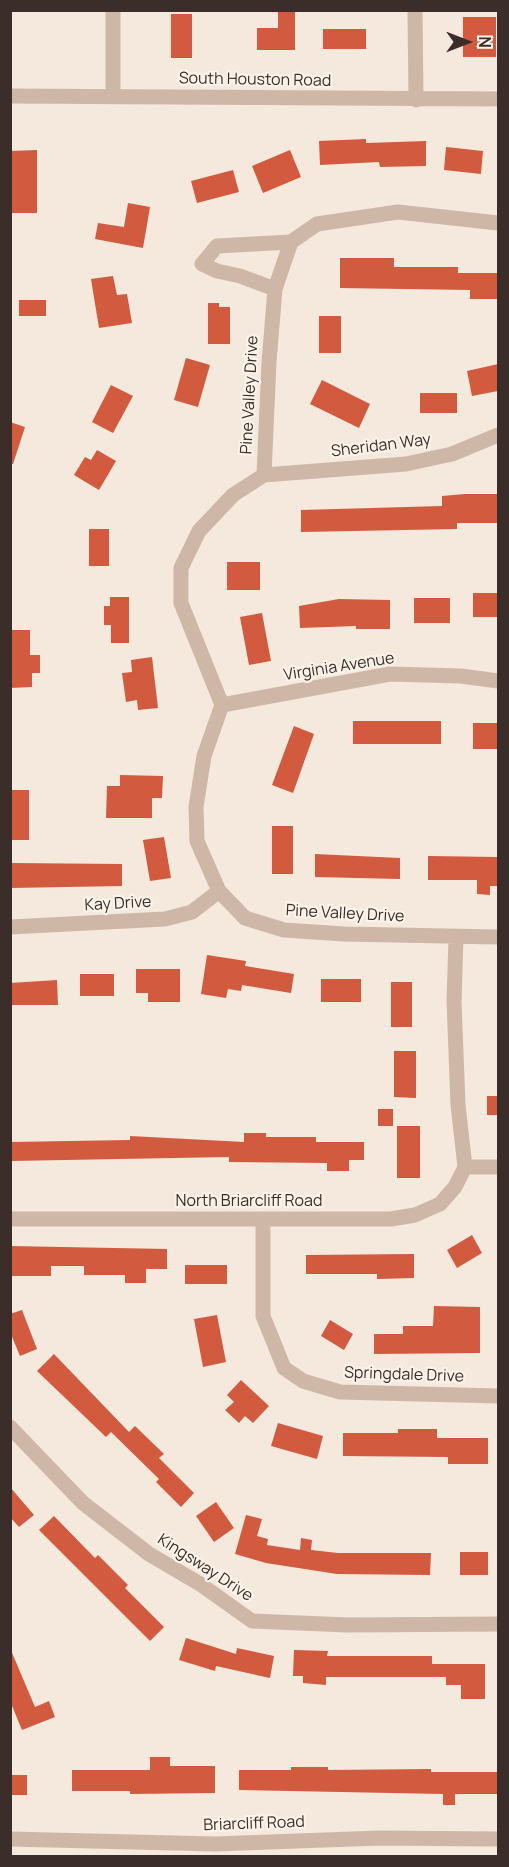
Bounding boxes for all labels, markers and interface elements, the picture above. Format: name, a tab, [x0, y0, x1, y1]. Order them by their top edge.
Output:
north arrow	[437, 12, 497, 72]
text: N	[474, 36, 496, 48]
street label: South Houston Road	[179, 69, 331, 91]
street label: Pine Valley Drive	[237, 335, 263, 455]
street label: Sheridan Way	[330, 430, 432, 462]
street label: Virginia Avenue	[282, 649, 396, 685]
street label: Kay Drive	[84, 893, 152, 915]
street label: Pine Valley Drive	[285, 901, 405, 927]
street label: North Briarcliff Road	[176, 1192, 322, 1212]
street label: Springdale Drive	[344, 1363, 464, 1387]
street label: Kingsway Drive	[154, 1530, 256, 1606]
street label: Briarcliff Road	[203, 1813, 305, 1835]

